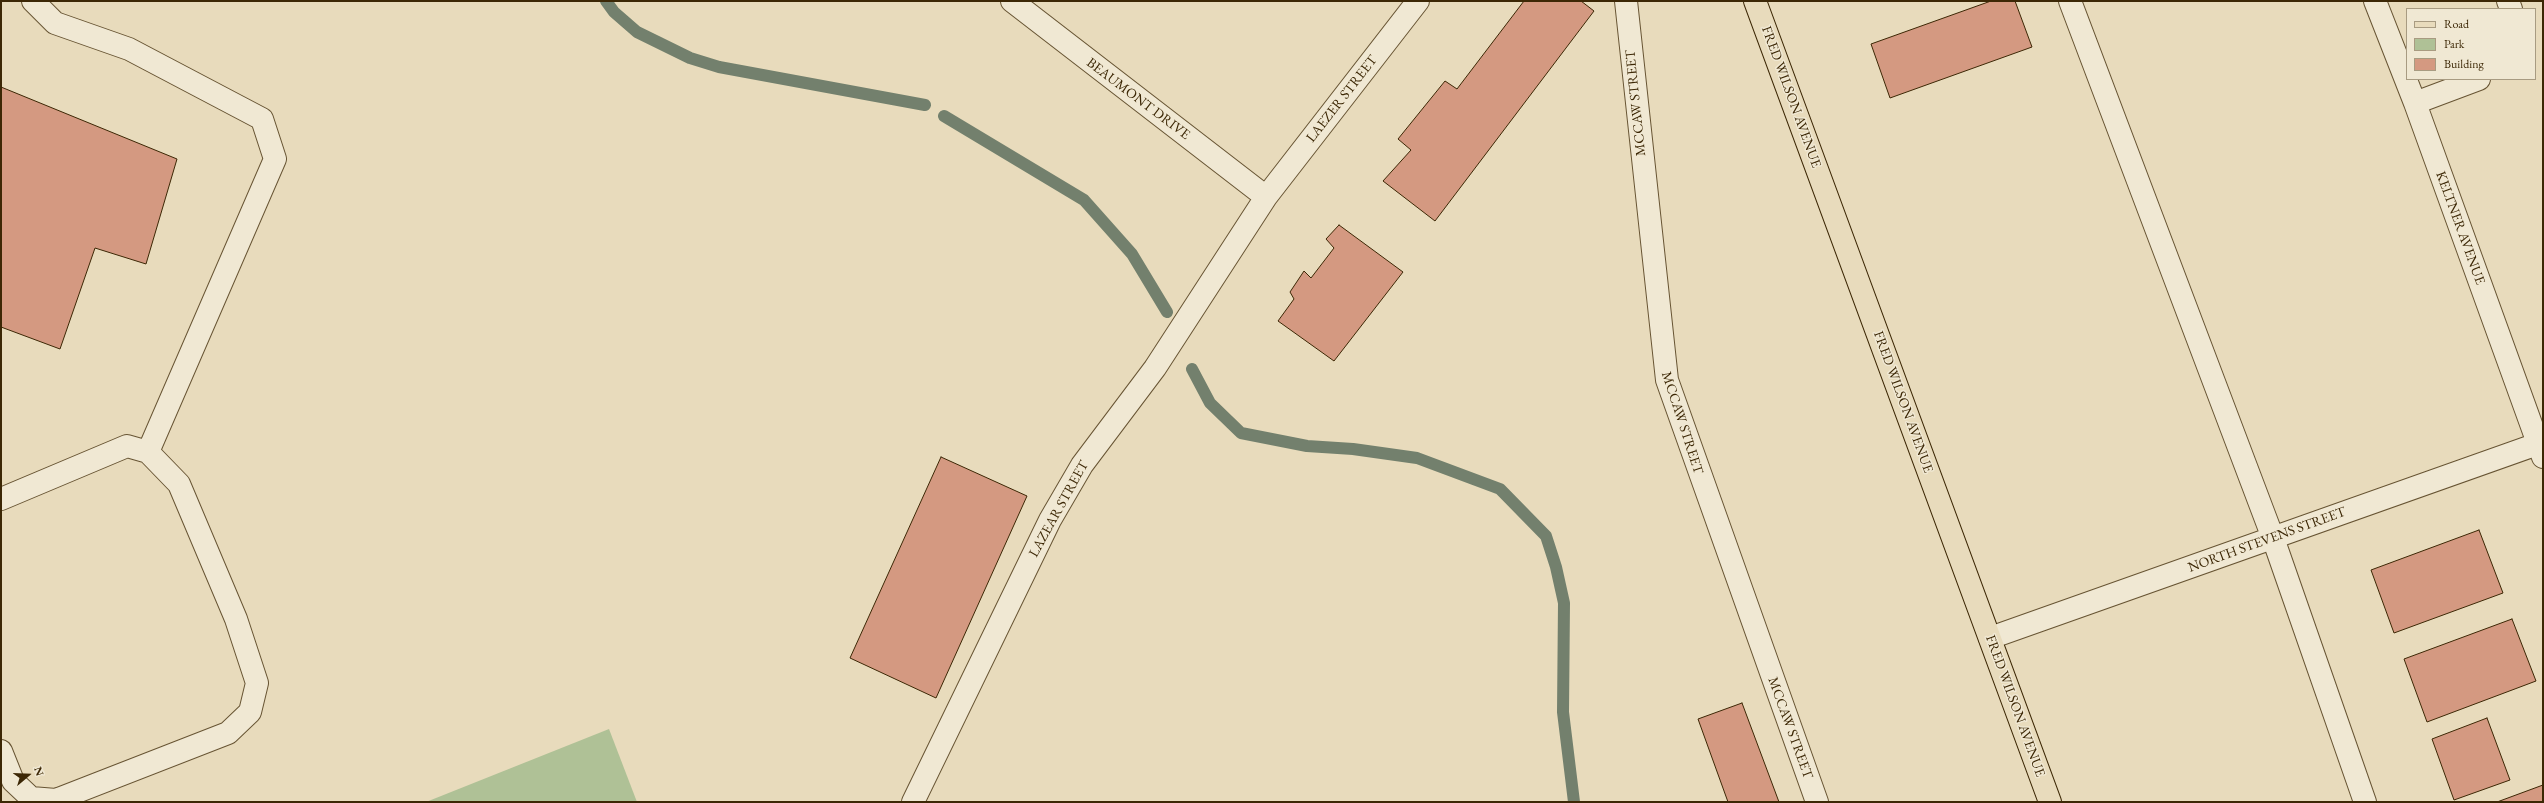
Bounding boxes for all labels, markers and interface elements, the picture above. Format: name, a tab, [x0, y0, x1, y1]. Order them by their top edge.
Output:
legend	[2406, 8, 2536, 80]
text: Road	[2444, 16, 2469, 32]
street label: FRED WILSON AVENUE	[1758, 24, 1824, 170]
text: Park	[2444, 36, 2464, 52]
street label: MCCAW STREET	[1622, 49, 1650, 157]
street label: LAEZER STREET	[1303, 52, 1381, 146]
street label: BEAUMONT DRIVE	[1083, 55, 1193, 143]
text: Building	[2444, 56, 2484, 72]
street label: KELTNER AVENUE	[2432, 169, 2488, 287]
street label: FRED WILSON AVENUE	[1870, 329, 1936, 475]
street label: MCCAW STREET	[1657, 370, 1707, 476]
street label: LAZEAR STREET	[1026, 458, 1092, 560]
street label: NORTH STEVENS STREET	[2186, 504, 2348, 576]
street label: FRED WILSON AVENUE	[1982, 633, 2048, 779]
street label: MCCAW STREET	[1764, 675, 1816, 781]
north arrow	[8, 755, 48, 795]
text: N	[31, 765, 47, 778]

